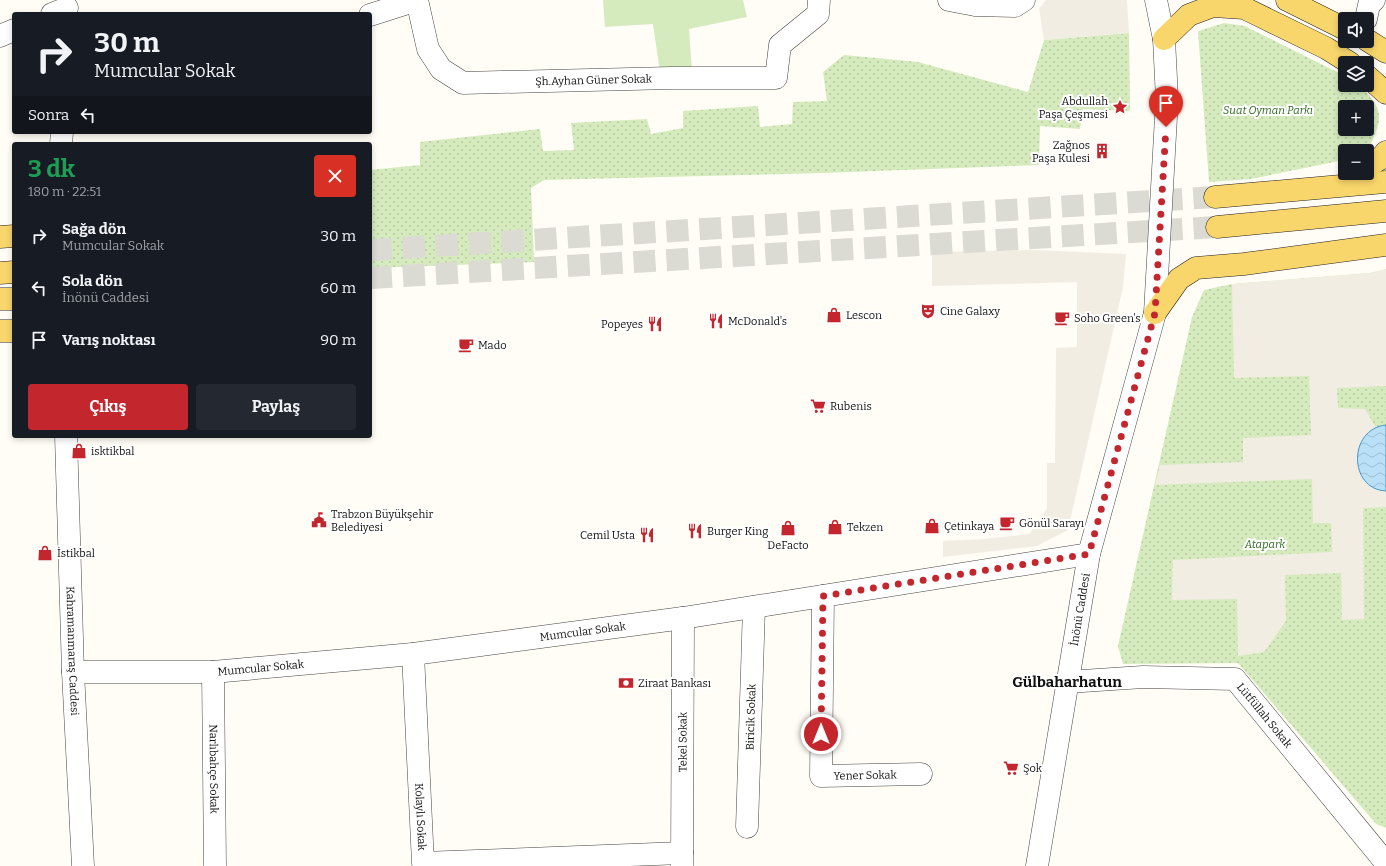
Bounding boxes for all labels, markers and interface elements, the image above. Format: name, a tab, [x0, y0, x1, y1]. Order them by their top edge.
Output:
map controls	[1338, 12, 1374, 180]
button: sound	[1338, 12, 1374, 48]
text: 30 m	[94, 26, 160, 59]
icon: right	[28, 28, 80, 80]
button: layers	[1338, 56, 1374, 92]
text: Mumcular Sokak	[94, 60, 235, 82]
street label: Şh.Ayhan Güner Sokak	[535, 72, 653, 88]
pin	[1149, 86, 1183, 127]
icon: arrive	[1155, 92, 1177, 114]
place label: Abdullah Paşa Çeşmesi	[1039, 95, 1109, 121]
place icon: Abdullah Paşa Çeşmesi	[1111, 98, 1129, 116]
button: +	[1338, 100, 1374, 136]
icon: left	[77, 104, 99, 126]
park label: Suat Oyman Parkı	[1223, 104, 1313, 117]
text: Sonra	[28, 106, 69, 124]
place label: Zağnos Paşa Kulesi	[1032, 139, 1091, 165]
building icon: Zağnos Paşa Kulesi	[1093, 142, 1111, 160]
button: −	[1338, 144, 1374, 180]
text: 3 dk	[28, 155, 75, 183]
button: close	[314, 155, 356, 197]
text: 180 m · 22:51	[28, 184, 101, 199]
text: Sağa dön	[62, 220, 126, 238]
icon: right	[28, 225, 50, 247]
text: 30 m	[321, 227, 356, 245]
text: Mumcular Sokak	[62, 238, 164, 253]
text: Sola dön	[62, 272, 123, 290]
icon: left	[28, 277, 50, 299]
text: 60 m	[320, 279, 356, 297]
text: İnönü Caddesi	[62, 290, 149, 305]
theatre icon: Cine Galaxy	[919, 302, 937, 320]
place label: Cine Galaxy	[940, 305, 1000, 318]
shop icon: Lescon	[825, 306, 843, 324]
place label: Lescon	[846, 309, 882, 322]
cafe icon: Soho Green's	[1053, 309, 1071, 327]
restaurant icon: McDonald's	[707, 312, 725, 330]
place label: Soho Green's	[1074, 312, 1141, 325]
restaurant icon: Popeyes	[646, 315, 664, 333]
place label: McDonald's	[728, 315, 787, 328]
place label: Popeyes	[601, 318, 643, 331]
icon: arrive	[28, 329, 50, 351]
text: Varış noktası	[62, 331, 155, 349]
text: 90 m	[320, 331, 356, 349]
cafe icon: Mado	[457, 336, 475, 354]
place label: Mado	[478, 339, 506, 352]
button: Çıkış	[28, 384, 188, 430]
button: Paylaş	[196, 384, 356, 430]
supermarket icon: Rubenis	[809, 397, 827, 415]
place label: Rubenis	[830, 400, 872, 413]
shop icon: isktikbal	[70, 442, 88, 460]
place label: isktikbal	[91, 445, 134, 458]
place label: Trabzon Büyükşehir Belediyesi	[331, 508, 433, 534]
public building icon: Trabzon Büyükşehir Belediyesi	[310, 511, 328, 529]
cafe icon: Gönül Sarayı	[998, 514, 1016, 532]
shop icon: Çetinkaya	[923, 517, 941, 535]
place label: Gönül Sarayı	[1019, 517, 1085, 530]
shop icon: Tekzen	[826, 518, 844, 536]
shop icon: DeFacto	[779, 519, 797, 537]
place label: Çetinkaya	[944, 520, 994, 533]
place label: Tekzen	[847, 521, 883, 534]
restaurant icon: Burger King	[686, 522, 704, 540]
place label: Burger King	[707, 525, 768, 538]
restaurant icon: Cemil Usta	[638, 526, 656, 544]
place label: Cemil Usta	[580, 529, 635, 542]
park label: Atapark	[1244, 538, 1286, 551]
place label: DeFacto	[767, 539, 809, 552]
shop icon: İstikbal	[36, 544, 54, 562]
place label: İstikbal	[57, 546, 95, 560]
street label: İnönü Caddesi	[1066, 571, 1092, 647]
street label: Kahramanmaraş Caddesi	[64, 586, 82, 717]
street label: Mumcular Sokak	[539, 619, 627, 644]
street label: Mumcular Sokak	[217, 657, 305, 678]
district label: Gülbaharhatun	[1012, 673, 1122, 691]
bank icon: Ziraat Bankası	[617, 674, 635, 692]
place label: Ziraat Bankası	[638, 677, 712, 690]
street label: Lütfüllah Sokak	[1234, 680, 1295, 751]
street label: Biricik Sokak	[743, 683, 758, 750]
street label: Tekel Sokak	[676, 711, 689, 772]
position arrow	[800, 713, 842, 755]
street label: Narlıbahçe Sokak	[207, 724, 221, 815]
supermarket icon: Şok	[1002, 759, 1020, 777]
place label: Şok	[1023, 762, 1043, 775]
street label: Yener Sokak	[833, 768, 898, 782]
street label: Kolaylı Sokak	[413, 783, 429, 852]

